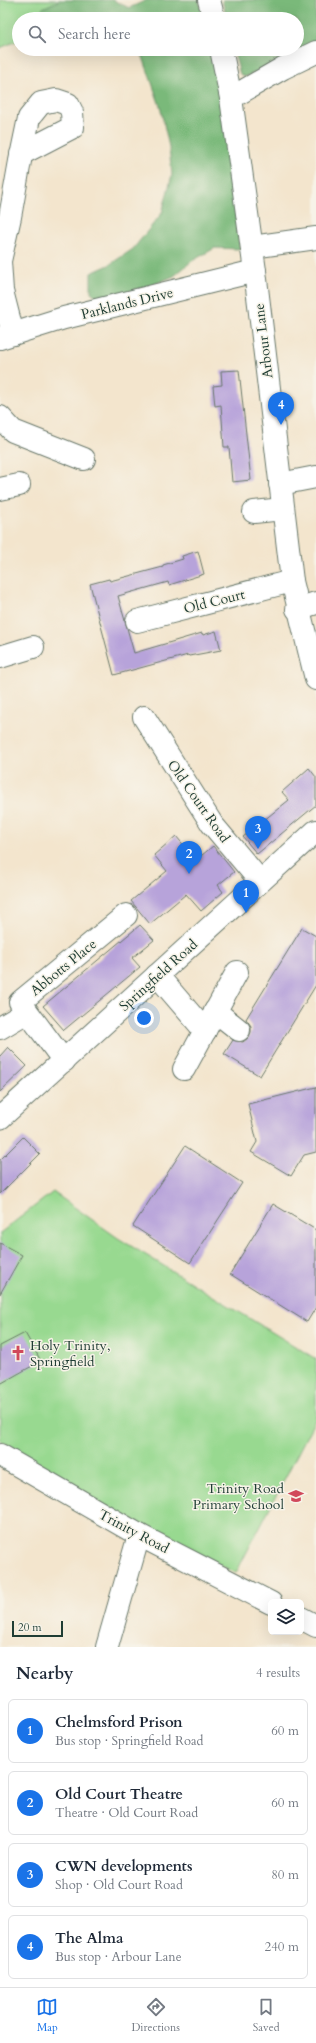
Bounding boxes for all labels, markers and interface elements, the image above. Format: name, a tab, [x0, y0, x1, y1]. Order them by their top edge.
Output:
search box	[12, 12, 304, 56]
icon: search	[26, 23, 48, 45]
text: Search here	[58, 24, 131, 44]
street label: Parklands Drive	[79, 283, 175, 324]
street label: Arbour Lane	[249, 302, 278, 380]
pin: 4	[268, 392, 294, 425]
street label: Old Court	[182, 585, 247, 618]
street label: Old Court Road	[163, 756, 234, 847]
pin: 3	[245, 816, 271, 849]
pin: 2	[176, 841, 202, 874]
pin: 1	[233, 880, 259, 913]
street label: Abbotts Place	[26, 935, 101, 1000]
street label: Springfield Road	[115, 935, 202, 1016]
your location	[134, 1008, 154, 1028]
place label: Holy Trinity, Springfield	[30, 1336, 111, 1371]
church icon: Holy Trinity, Springfield	[9, 1344, 27, 1362]
place label: Trinity Road Primary School	[193, 1479, 285, 1514]
school or university icon: Trinity Road Primary School	[287, 1487, 305, 1505]
street label: Trinity Road	[95, 1505, 173, 1558]
map controls	[268, 1599, 304, 1635]
button: layers	[268, 1599, 304, 1635]
scale bar	[12, 1619, 63, 1638]
text: 20 m	[18, 1620, 42, 1635]
text: Nearby	[16, 1662, 73, 1685]
text: 4 results	[256, 1664, 300, 1682]
text: Chelmsford Prison	[55, 1712, 183, 1732]
text: 1	[27, 1722, 33, 1740]
text: 60 m	[271, 1722, 299, 1740]
text: Bus stop · Springfield Road	[55, 1732, 204, 1750]
text: Old Court Theatre	[55, 1784, 183, 1804]
text: 2	[27, 1794, 33, 1812]
text: 60 m	[271, 1794, 299, 1812]
text: Theatre · Old Court Road	[55, 1804, 198, 1822]
text: CWN developments	[55, 1856, 192, 1876]
text: 3	[27, 1866, 33, 1884]
text: 80 m	[271, 1866, 299, 1884]
text: Shop · Old Court Road	[55, 1876, 183, 1894]
text: The Alma	[55, 1928, 123, 1948]
text: 4	[27, 1938, 33, 1956]
text: 240 m	[265, 1938, 299, 1956]
text: Bus stop · Arbour Lane	[55, 1948, 182, 1966]
tab: Map	[36, 1996, 58, 2035]
tab: Directions	[131, 1996, 180, 2035]
tab: Saved	[253, 1996, 280, 2035]

